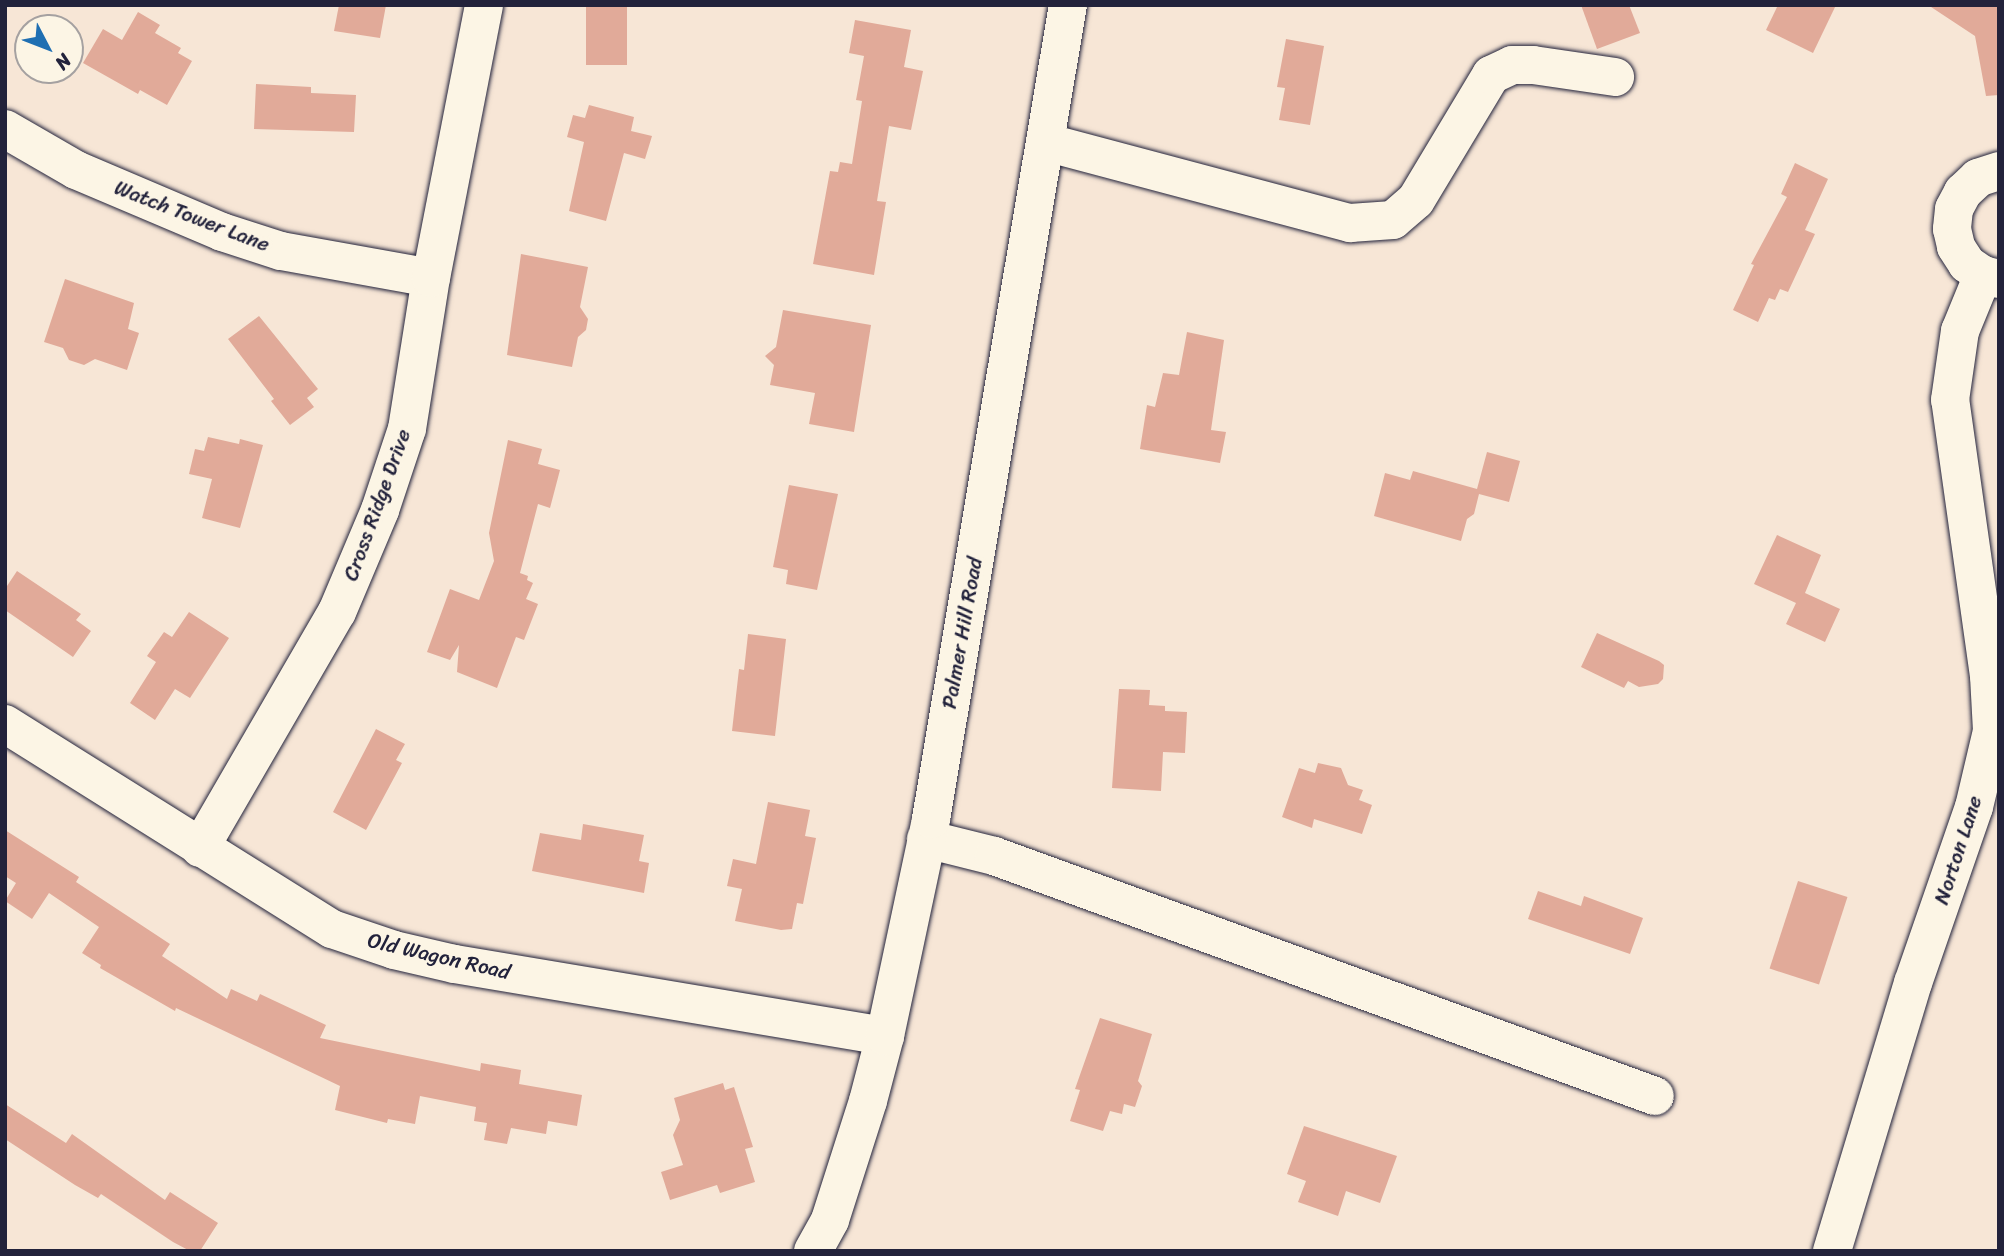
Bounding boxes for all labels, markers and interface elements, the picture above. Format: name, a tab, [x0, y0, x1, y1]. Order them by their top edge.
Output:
north arrow	[14, 14, 84, 84]
text: N	[47, 46, 80, 78]
street label: Watch Tower Lane	[110, 175, 274, 257]
street label: Cross Ridge Drive	[338, 425, 416, 585]
street label: Palmer Hill Road	[936, 555, 988, 711]
street label: Norton Lane	[1929, 792, 1987, 908]
street label: Old Wagon Road	[365, 927, 513, 985]

